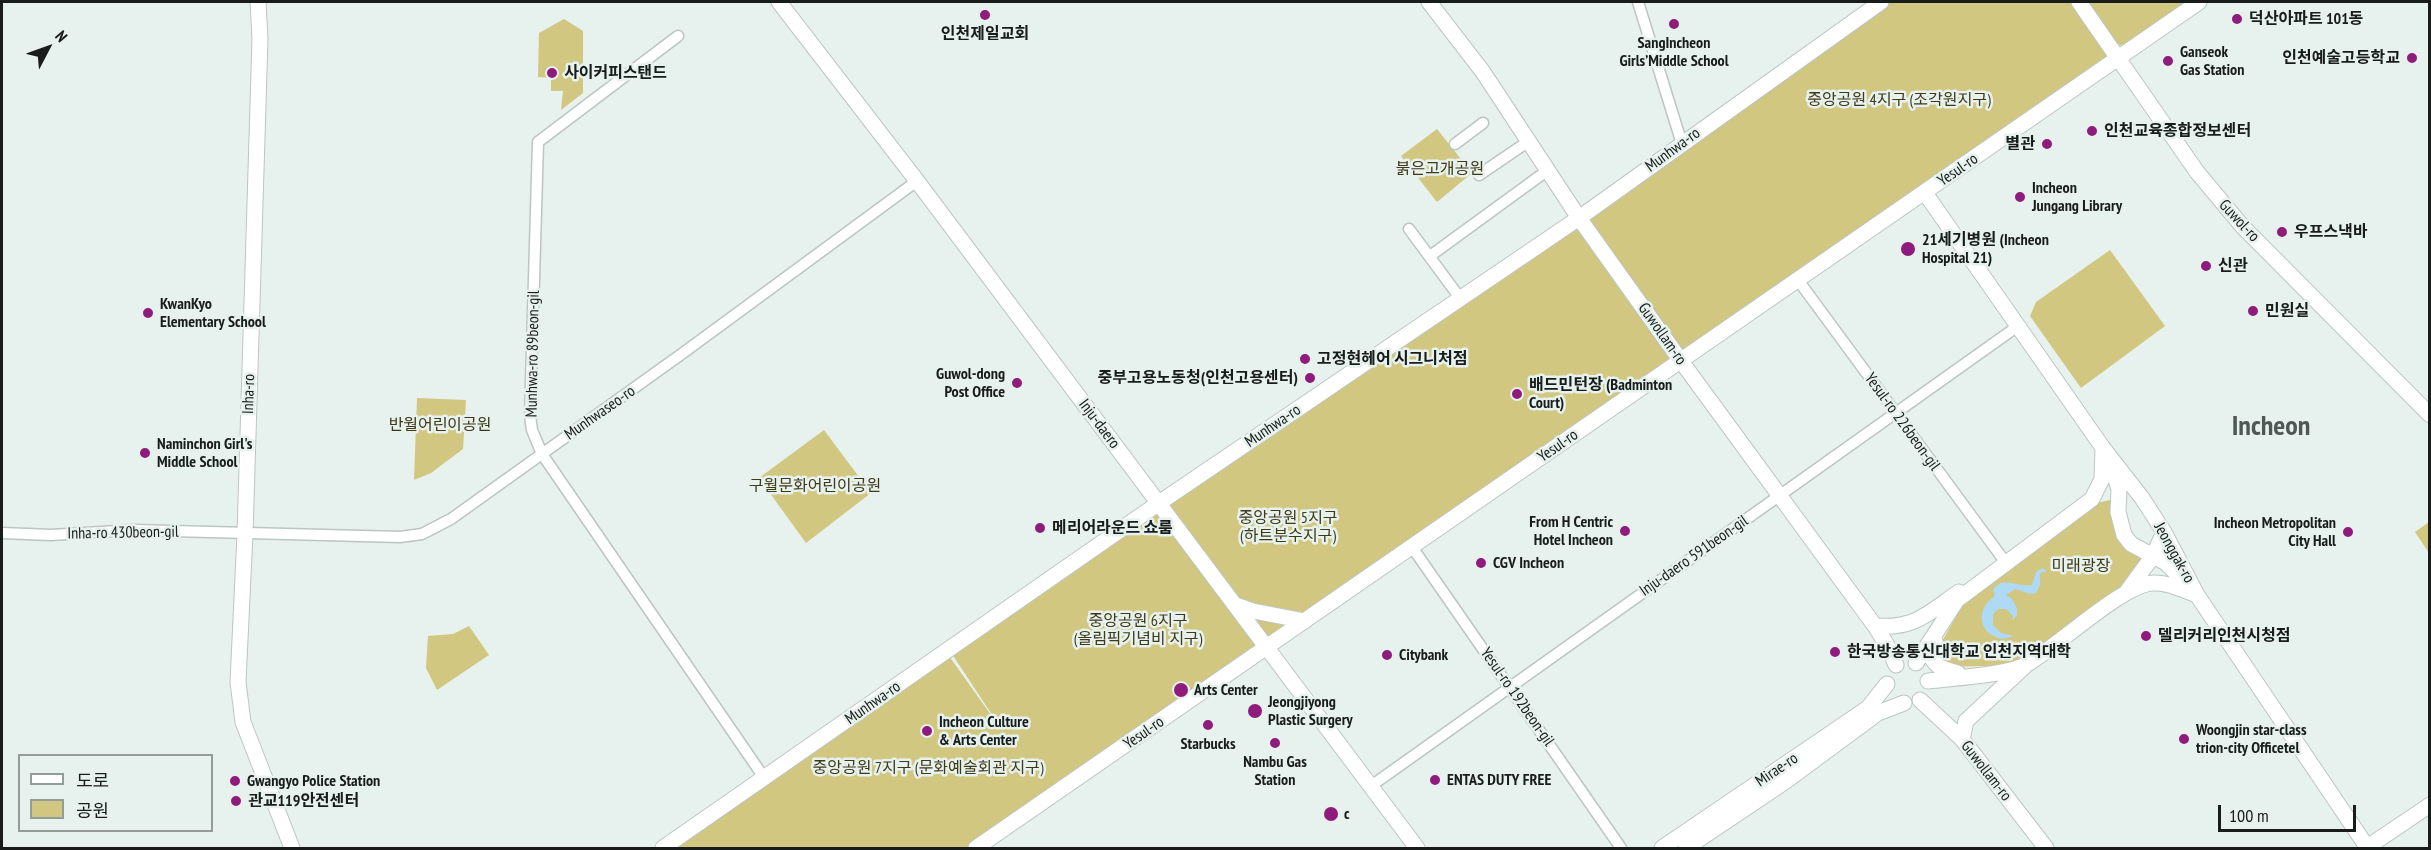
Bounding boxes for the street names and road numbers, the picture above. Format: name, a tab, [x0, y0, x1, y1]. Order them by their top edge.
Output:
street label: Munhwa-ro	[1642, 124, 1704, 176]
street label: Yesul-ro	[1934, 149, 1982, 191]
street label: Guwol-ro	[2215, 196, 2263, 246]
street label: Munhwa-ro 89beon-gil	[522, 290, 544, 418]
street label: Guwollam-ro	[1634, 299, 1690, 369]
street label: Yesul-ro 226beon-gil	[1860, 369, 1944, 475]
street label: Inha-ro	[239, 374, 259, 414]
street label: Munhwaseo-ro	[561, 382, 639, 444]
street label: Inju-daero	[1074, 395, 1124, 453]
street label: Munhwa-ro	[1242, 400, 1304, 452]
street label: Yesul-ro	[1534, 425, 1582, 467]
street label: Inju-daero 591beon-gil	[1636, 511, 1752, 601]
street label: Jeonggak-ro	[2150, 519, 2198, 587]
street label: Inha-ro 430beon-gil	[67, 522, 179, 544]
street label: Yesul-ro 192beon-gil	[1476, 644, 1558, 750]
street label: Munhwa-ro	[842, 677, 904, 729]
street label: Yesul-ro	[1120, 712, 1168, 754]
street label: Guwollam-ro	[1957, 737, 2015, 805]
street label: Mirae-ro	[1752, 749, 1802, 791]

